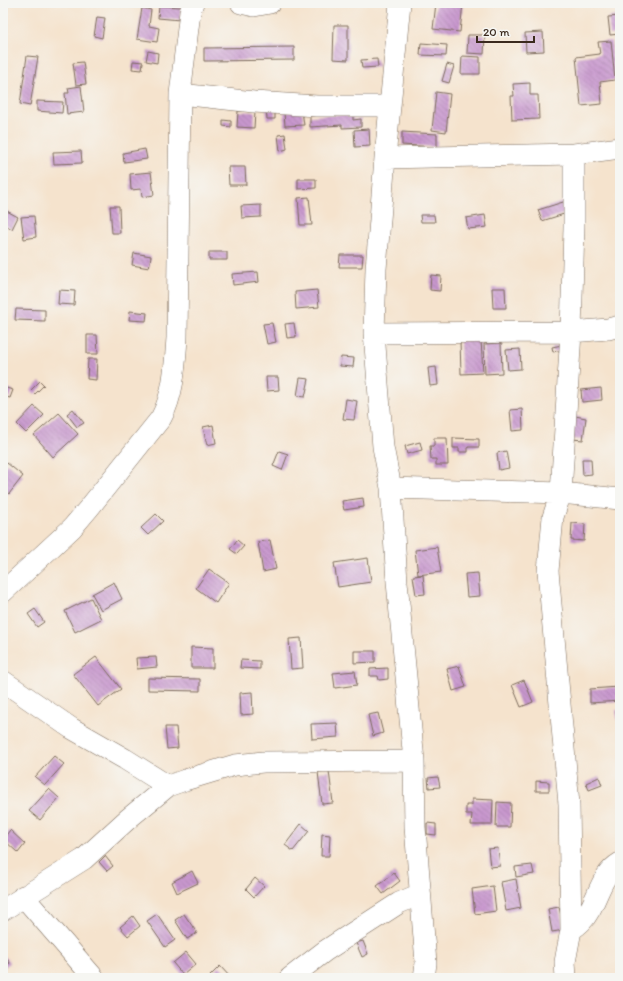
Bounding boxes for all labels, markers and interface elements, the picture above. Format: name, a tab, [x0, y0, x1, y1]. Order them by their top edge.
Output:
scale bar	[477, 18, 534, 44]
text: 20 m	[483, 25, 510, 39]

